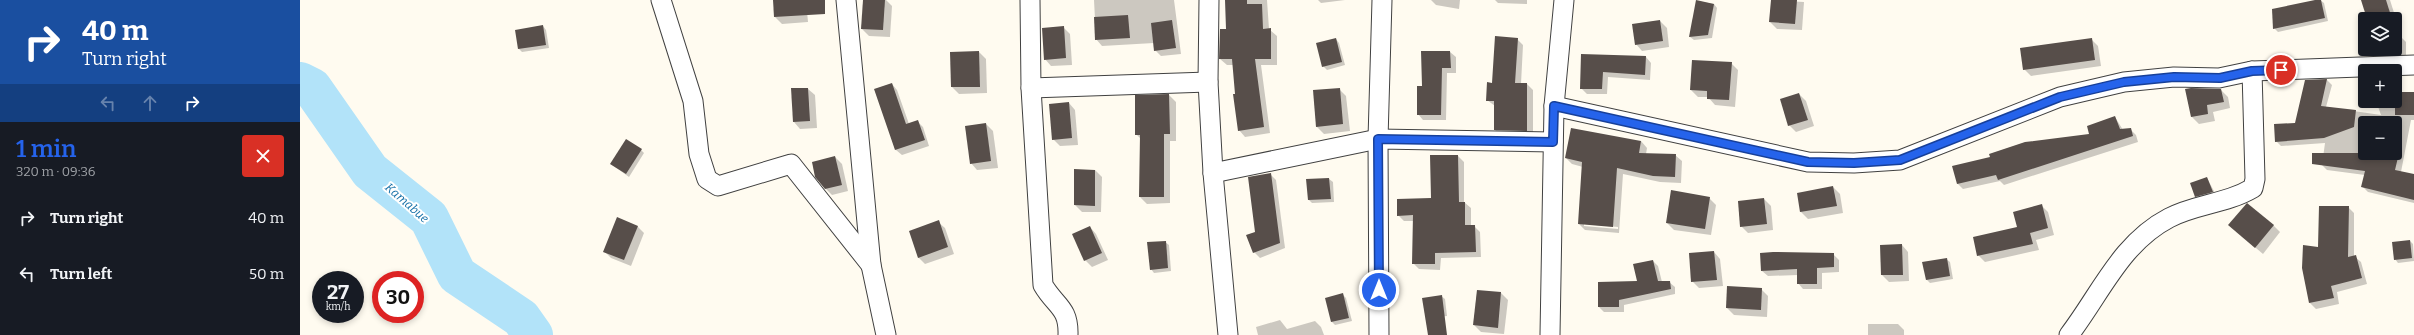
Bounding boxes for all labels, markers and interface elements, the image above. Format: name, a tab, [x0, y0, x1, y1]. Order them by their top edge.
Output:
map controls	[2358, 12, 2402, 160]
button: layers	[2358, 12, 2402, 56]
text: 40 m	[82, 14, 149, 47]
icon: right	[16, 16, 68, 68]
text: Turn right	[82, 48, 167, 70]
pin	[2264, 53, 2298, 87]
icon: arrive	[2270, 59, 2292, 81]
button: +	[2358, 64, 2402, 108]
icon: left	[97, 92, 119, 114]
icon: ahead	[139, 92, 161, 114]
icon: right	[181, 92, 203, 114]
button: −	[2358, 116, 2402, 160]
text: 1 min	[16, 135, 76, 163]
button: close	[242, 135, 284, 177]
text: 320 m · 09:36	[16, 164, 96, 179]
water label: Kamabue	[382, 180, 432, 226]
icon: right	[16, 207, 38, 229]
text: Turn right	[50, 209, 123, 227]
text: 40 m	[248, 209, 284, 227]
icon: left	[16, 263, 38, 285]
text: Turn left	[50, 265, 112, 283]
text: 50 m	[249, 265, 284, 283]
position arrow	[1358, 269, 1400, 311]
speed limit sign: 30	[372, 271, 424, 323]
text: 27	[327, 280, 349, 304]
text: km/h	[326, 301, 350, 313]

